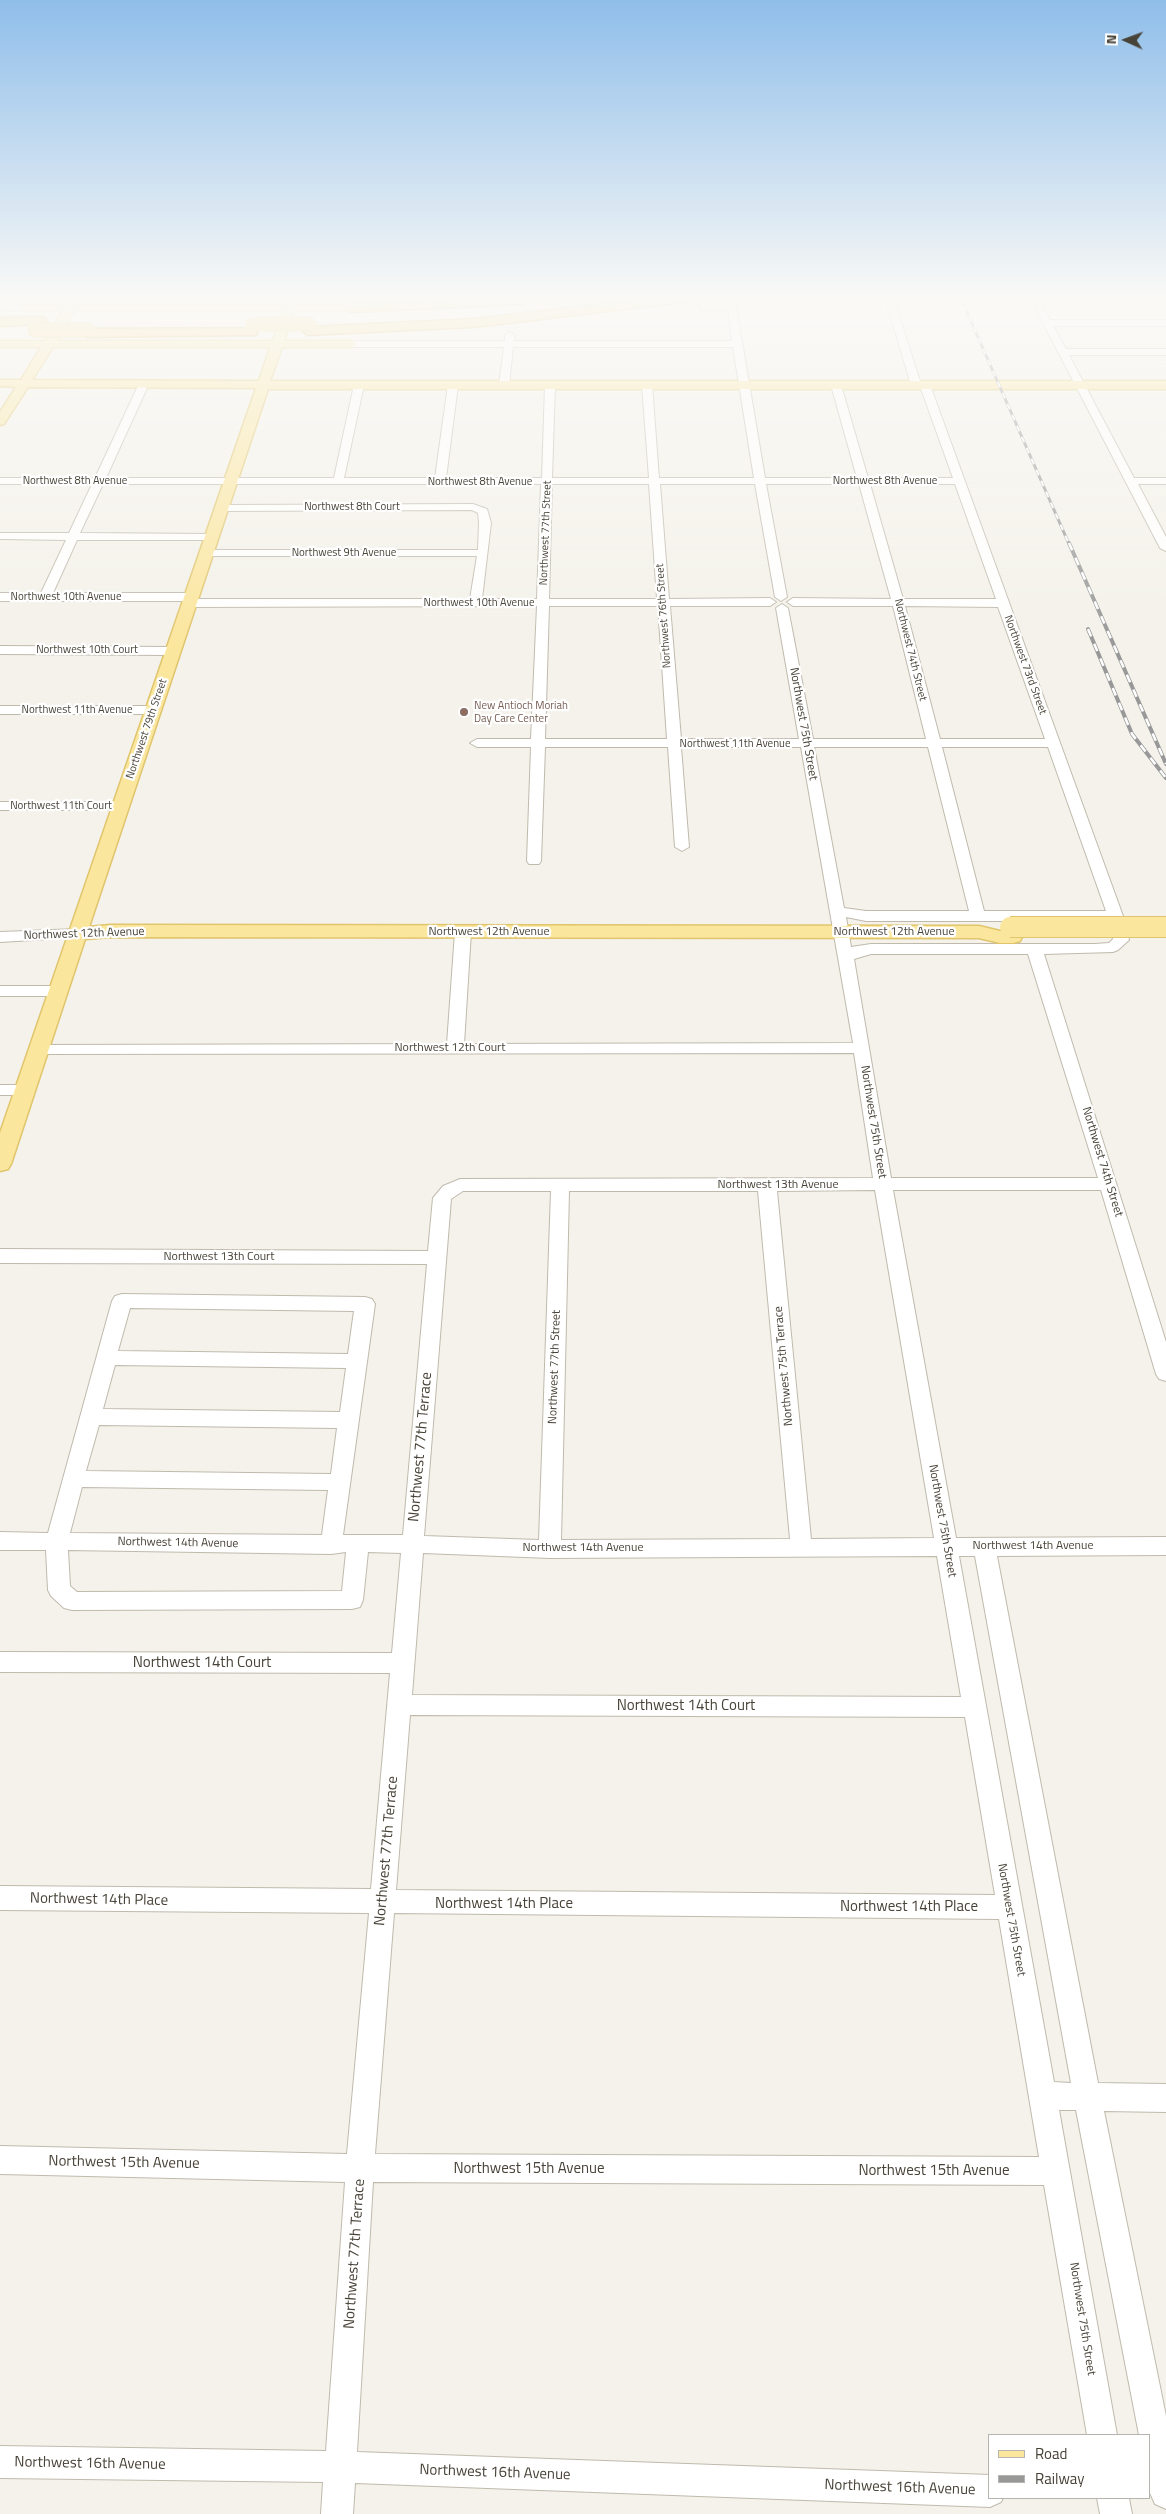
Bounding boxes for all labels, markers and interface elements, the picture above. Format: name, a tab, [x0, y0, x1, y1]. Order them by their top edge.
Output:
north arrow	[1101, 15, 1151, 65]
text: N	[1100, 34, 1121, 45]
street label: Northwest 8th Avenue	[23, 474, 127, 488]
street label: Northwest 8th Avenue	[833, 474, 937, 488]
street label: Northwest 8th Avenue	[428, 475, 532, 489]
street label: Northwest 77th Street	[538, 480, 554, 586]
street label: Northwest 8th Court	[304, 500, 400, 514]
street label: Northwest 9th Avenue	[292, 546, 396, 560]
street label: Northwest 76th Street	[654, 563, 674, 669]
street label: Northwest 10th Avenue	[11, 590, 121, 604]
street label: Northwest 10th Avenue	[424, 596, 534, 610]
street label: Northwest 74th Street	[891, 598, 929, 702]
street label: Northwest 73rd Street	[1001, 614, 1049, 716]
street label: Northwest 10th Court	[36, 643, 138, 657]
street label: Northwest 75th Street	[786, 666, 820, 782]
street label: Northwest 79th Street	[124, 677, 170, 781]
place label: New Antioch Moriah Day Care Center	[474, 699, 568, 725]
street label: Northwest 11th Avenue	[22, 703, 132, 717]
marker: New Antioch Moriah Day Care Center	[458, 706, 470, 718]
street label: Northwest 11th Avenue	[680, 737, 790, 751]
street label: Northwest 11th Court	[10, 799, 112, 813]
street label: Northwest 12th Avenue	[23, 925, 145, 943]
street label: Northwest 12th Avenue	[429, 925, 549, 939]
street label: Northwest 12th Avenue	[834, 925, 954, 939]
street label: Northwest 12th Court	[395, 1041, 505, 1055]
street label: Northwest 75th Street	[857, 1064, 889, 1180]
street label: Northwest 74th Street	[1078, 1105, 1126, 1219]
street label: Northwest 13th Avenue	[718, 1178, 838, 1192]
street label: Northwest 13th Court	[164, 1250, 274, 1264]
street label: Northwest 75th Terrace	[772, 1305, 796, 1427]
street label: Northwest 77th Street	[546, 1310, 564, 1424]
street label: Northwest 77th Terrace	[405, 1371, 437, 1523]
street label: Northwest 75th Street	[925, 1463, 959, 1579]
street label: Northwest 14th Avenue	[117, 1535, 239, 1551]
street label: Northwest 14th Avenue	[973, 1539, 1093, 1553]
street label: Northwest 14th Avenue	[523, 1541, 643, 1555]
street label: Northwest 14th Court	[133, 1654, 271, 1672]
street label: Northwest 14th Court	[617, 1697, 755, 1715]
street label: Northwest 77th Terrace	[371, 1775, 403, 1927]
street label: Northwest 75th Street	[994, 1862, 1028, 1978]
street label: Northwest 14th Place	[30, 1890, 168, 1910]
street label: Northwest 14th Place	[435, 1895, 573, 1913]
street label: Northwest 14th Place	[840, 1898, 978, 1916]
street label: Northwest 15th Avenue	[48, 2153, 200, 2173]
street label: Northwest 15th Avenue	[453, 2160, 605, 2178]
street label: Northwest 15th Avenue	[858, 2162, 1010, 2180]
street label: Northwest 77th Terrace	[341, 2178, 369, 2330]
street label: Northwest 75th Street	[1066, 2261, 1098, 2377]
legend	[988, 2434, 1151, 2499]
text: Road	[1035, 2442, 1067, 2465]
street label: Northwest 16th Avenue	[14, 2454, 166, 2474]
street label: Northwest 16th Avenue	[419, 2461, 571, 2485]
text: Railway	[1035, 2467, 1085, 2490]
street label: Northwest 16th Avenue	[824, 2476, 976, 2500]

